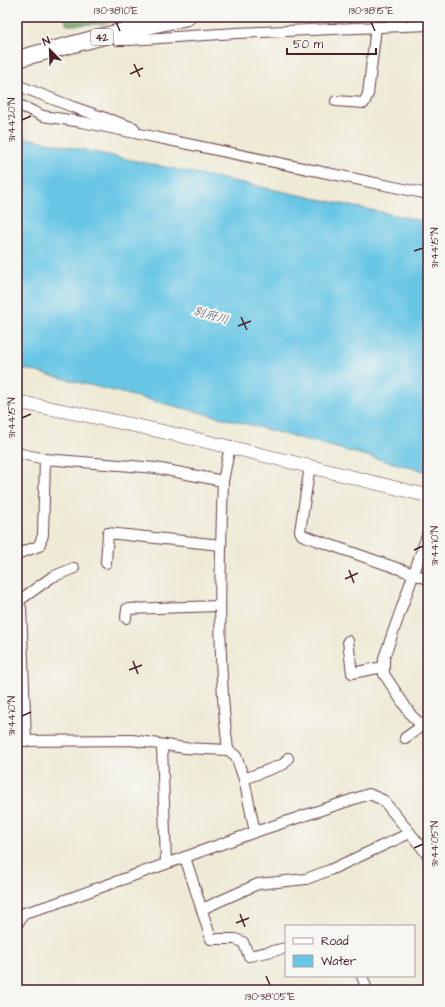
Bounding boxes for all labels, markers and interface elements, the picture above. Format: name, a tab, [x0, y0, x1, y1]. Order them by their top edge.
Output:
text: 130°38'10"E	[94, 4, 138, 18]
text: 130°38'15"E	[349, 4, 393, 18]
road number: 42	[91, 29, 113, 45]
north arrow	[30, 30, 70, 70]
scale bar	[287, 30, 376, 56]
text: N	[40, 33, 52, 50]
text: 50 m	[293, 36, 324, 53]
text: 31°44'20"N	[5, 98, 19, 142]
text: 31°44'15"N	[428, 228, 442, 268]
water label: 別府川	[191, 302, 231, 329]
text: 31°44'15"N	[5, 398, 19, 438]
text: 31°44'10"N	[428, 526, 442, 566]
text: 31°44'10"N	[5, 696, 19, 736]
text: 31°44'05"N	[428, 821, 442, 867]
legend	[285, 925, 415, 977]
text: Road	[321, 933, 349, 950]
text: Water	[321, 953, 357, 970]
text: 130°38'05"E	[245, 990, 295, 1004]

